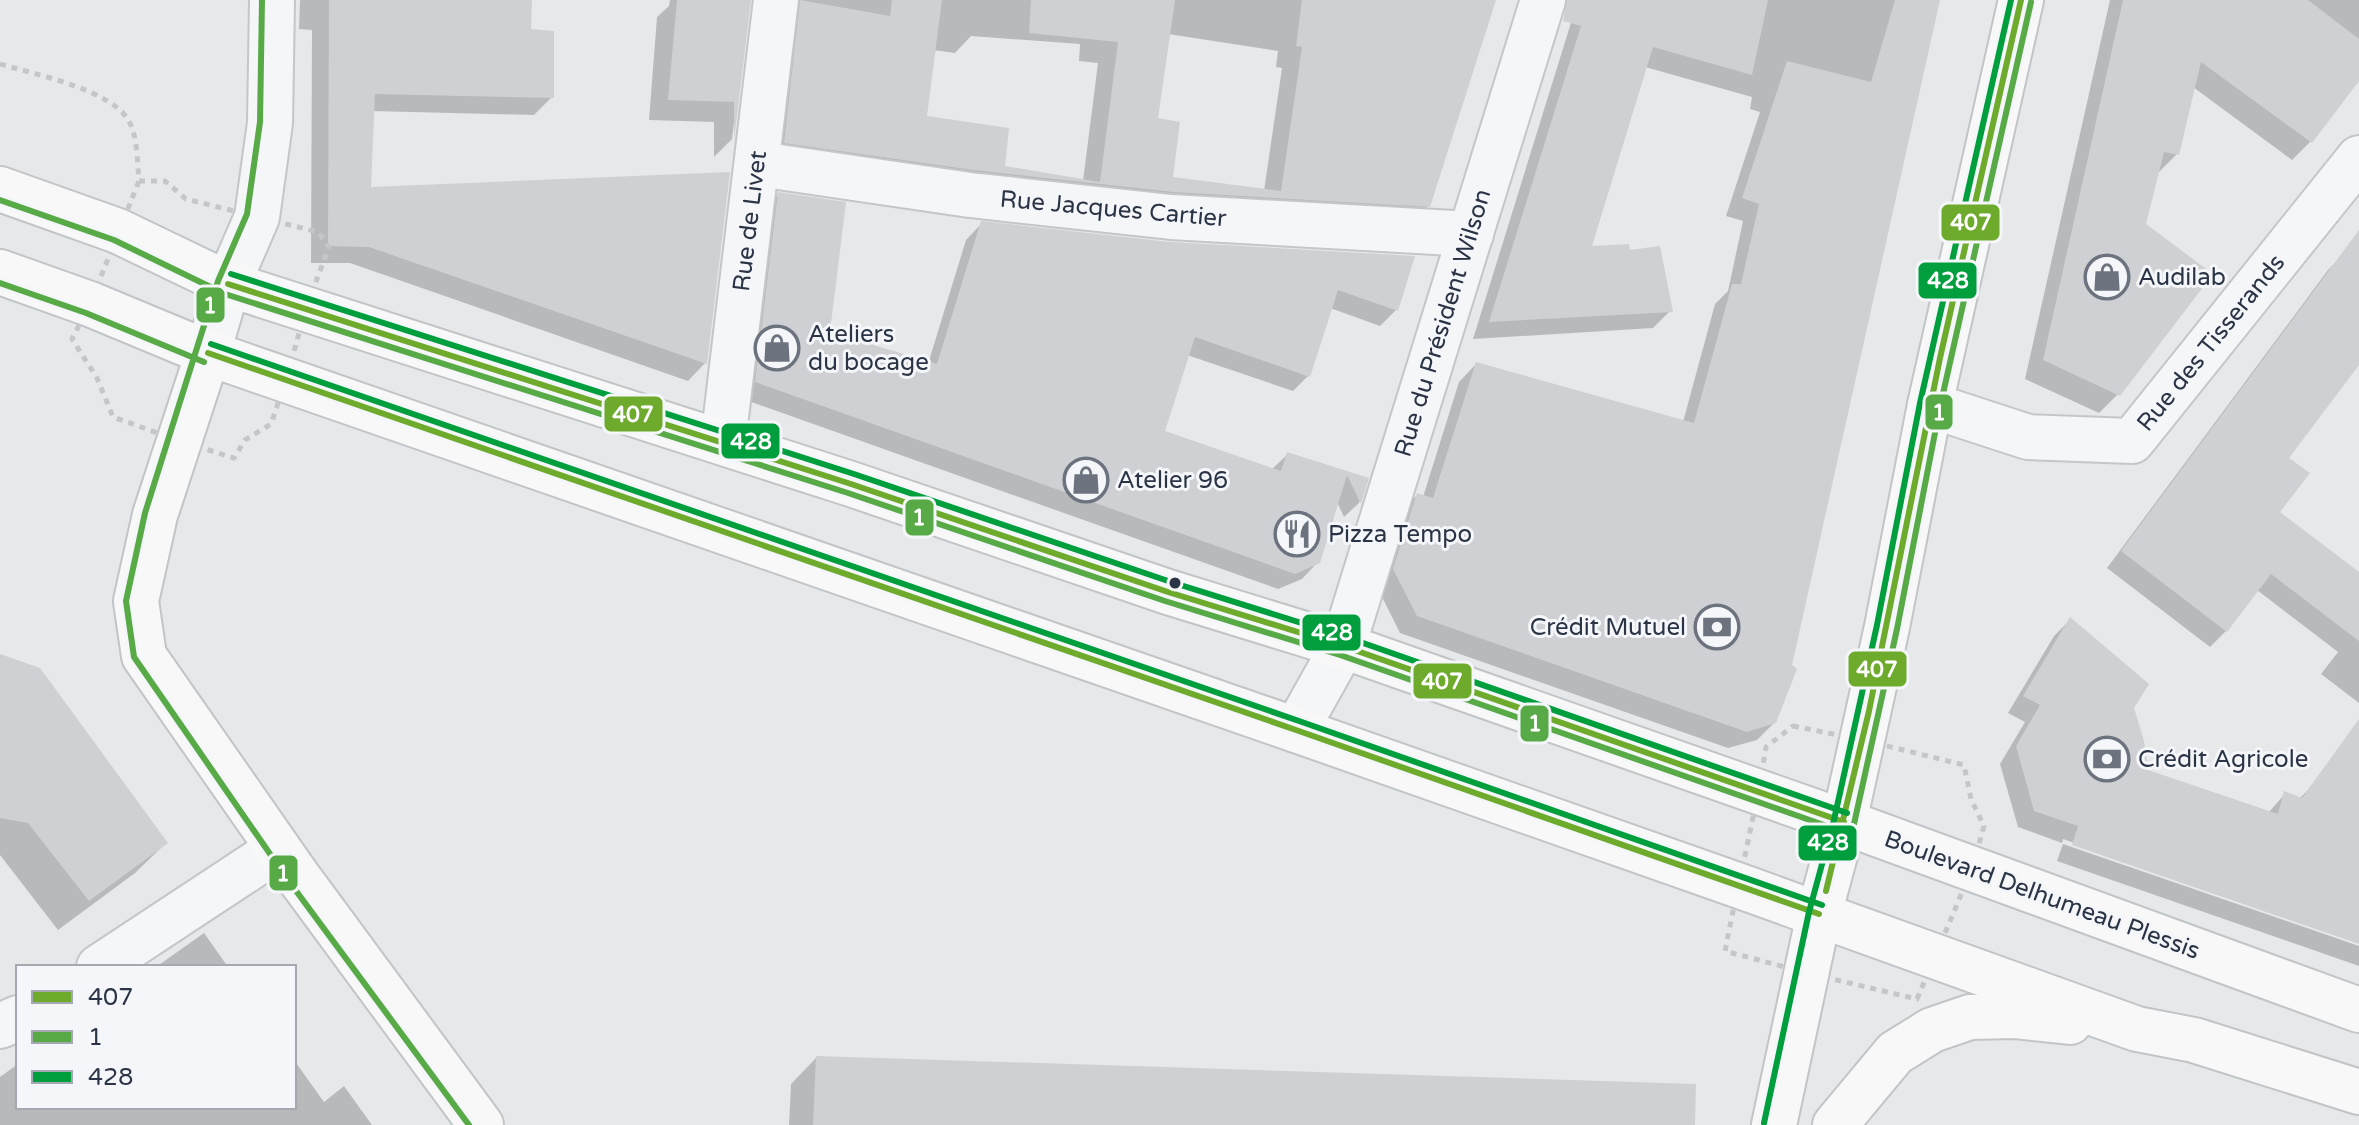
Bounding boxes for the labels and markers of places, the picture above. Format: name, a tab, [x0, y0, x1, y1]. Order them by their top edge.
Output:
shop icon: Audilab	[2083, 253, 2131, 301]
place label: Audilab	[2138, 263, 2226, 292]
place label: Ateliers du bocage	[808, 320, 929, 377]
shop icon: Ateliers du bocage	[753, 324, 801, 372]
shop icon: Atelier 96	[1062, 456, 1110, 504]
place label: Atelier 96	[1117, 466, 1228, 495]
restaurant icon: Pizza Tempo	[1273, 510, 1321, 558]
place label: Pizza Tempo	[1328, 520, 1472, 549]
unlabelled marker	[1167, 575, 1183, 591]
bank icon: Crédit Mutuel	[1693, 603, 1741, 651]
place label: Crédit Mutuel	[1530, 613, 1686, 642]
bank icon: Crédit Agricole	[2083, 735, 2131, 783]
place label: Crédit Agricole	[2138, 745, 2308, 774]

